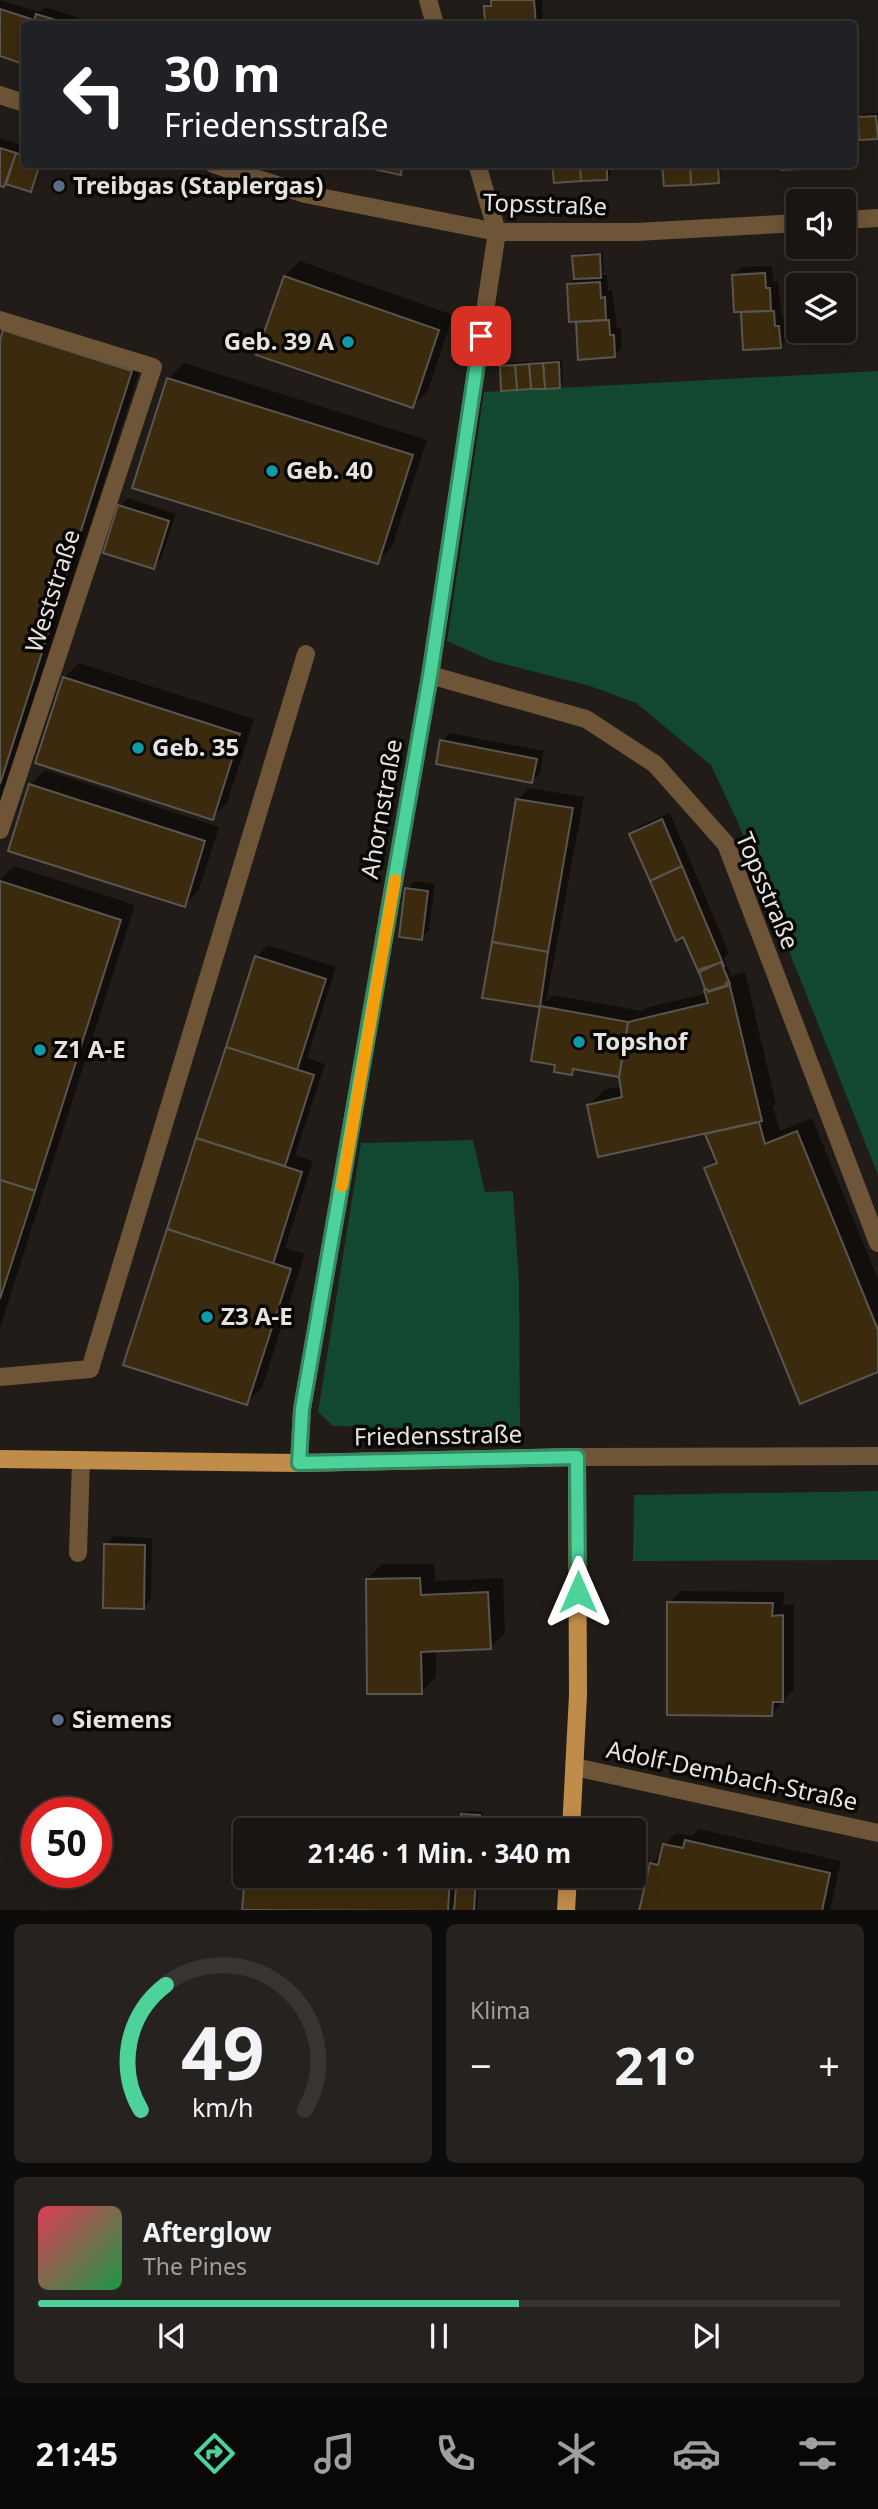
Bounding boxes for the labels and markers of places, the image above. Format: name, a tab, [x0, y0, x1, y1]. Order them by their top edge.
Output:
place label: Treibgas (Staplergas)	[73, 168, 323, 201]
marker: Treibgas (Staplergas)	[51, 178, 67, 194]
pin	[451, 306, 511, 366]
place label: Geb. 39 A	[224, 324, 334, 357]
marker: Geb. 39 A	[340, 334, 356, 350]
place label: Geb. 40	[286, 453, 373, 486]
marker: Geb. 40	[264, 463, 280, 479]
place label: Geb. 35	[152, 730, 239, 763]
marker: Geb. 35	[130, 740, 146, 756]
place label: Topshof	[593, 1024, 689, 1057]
place label: Z1 A-E	[54, 1032, 126, 1065]
marker: Topshof	[571, 1034, 587, 1050]
marker: Z1 A-E	[32, 1042, 48, 1058]
place label: Z3 A-E	[221, 1299, 293, 1332]
marker: Z3 A-E	[199, 1309, 215, 1325]
place label: Siemens	[72, 1702, 172, 1735]
marker: Siemens	[50, 1712, 66, 1728]

